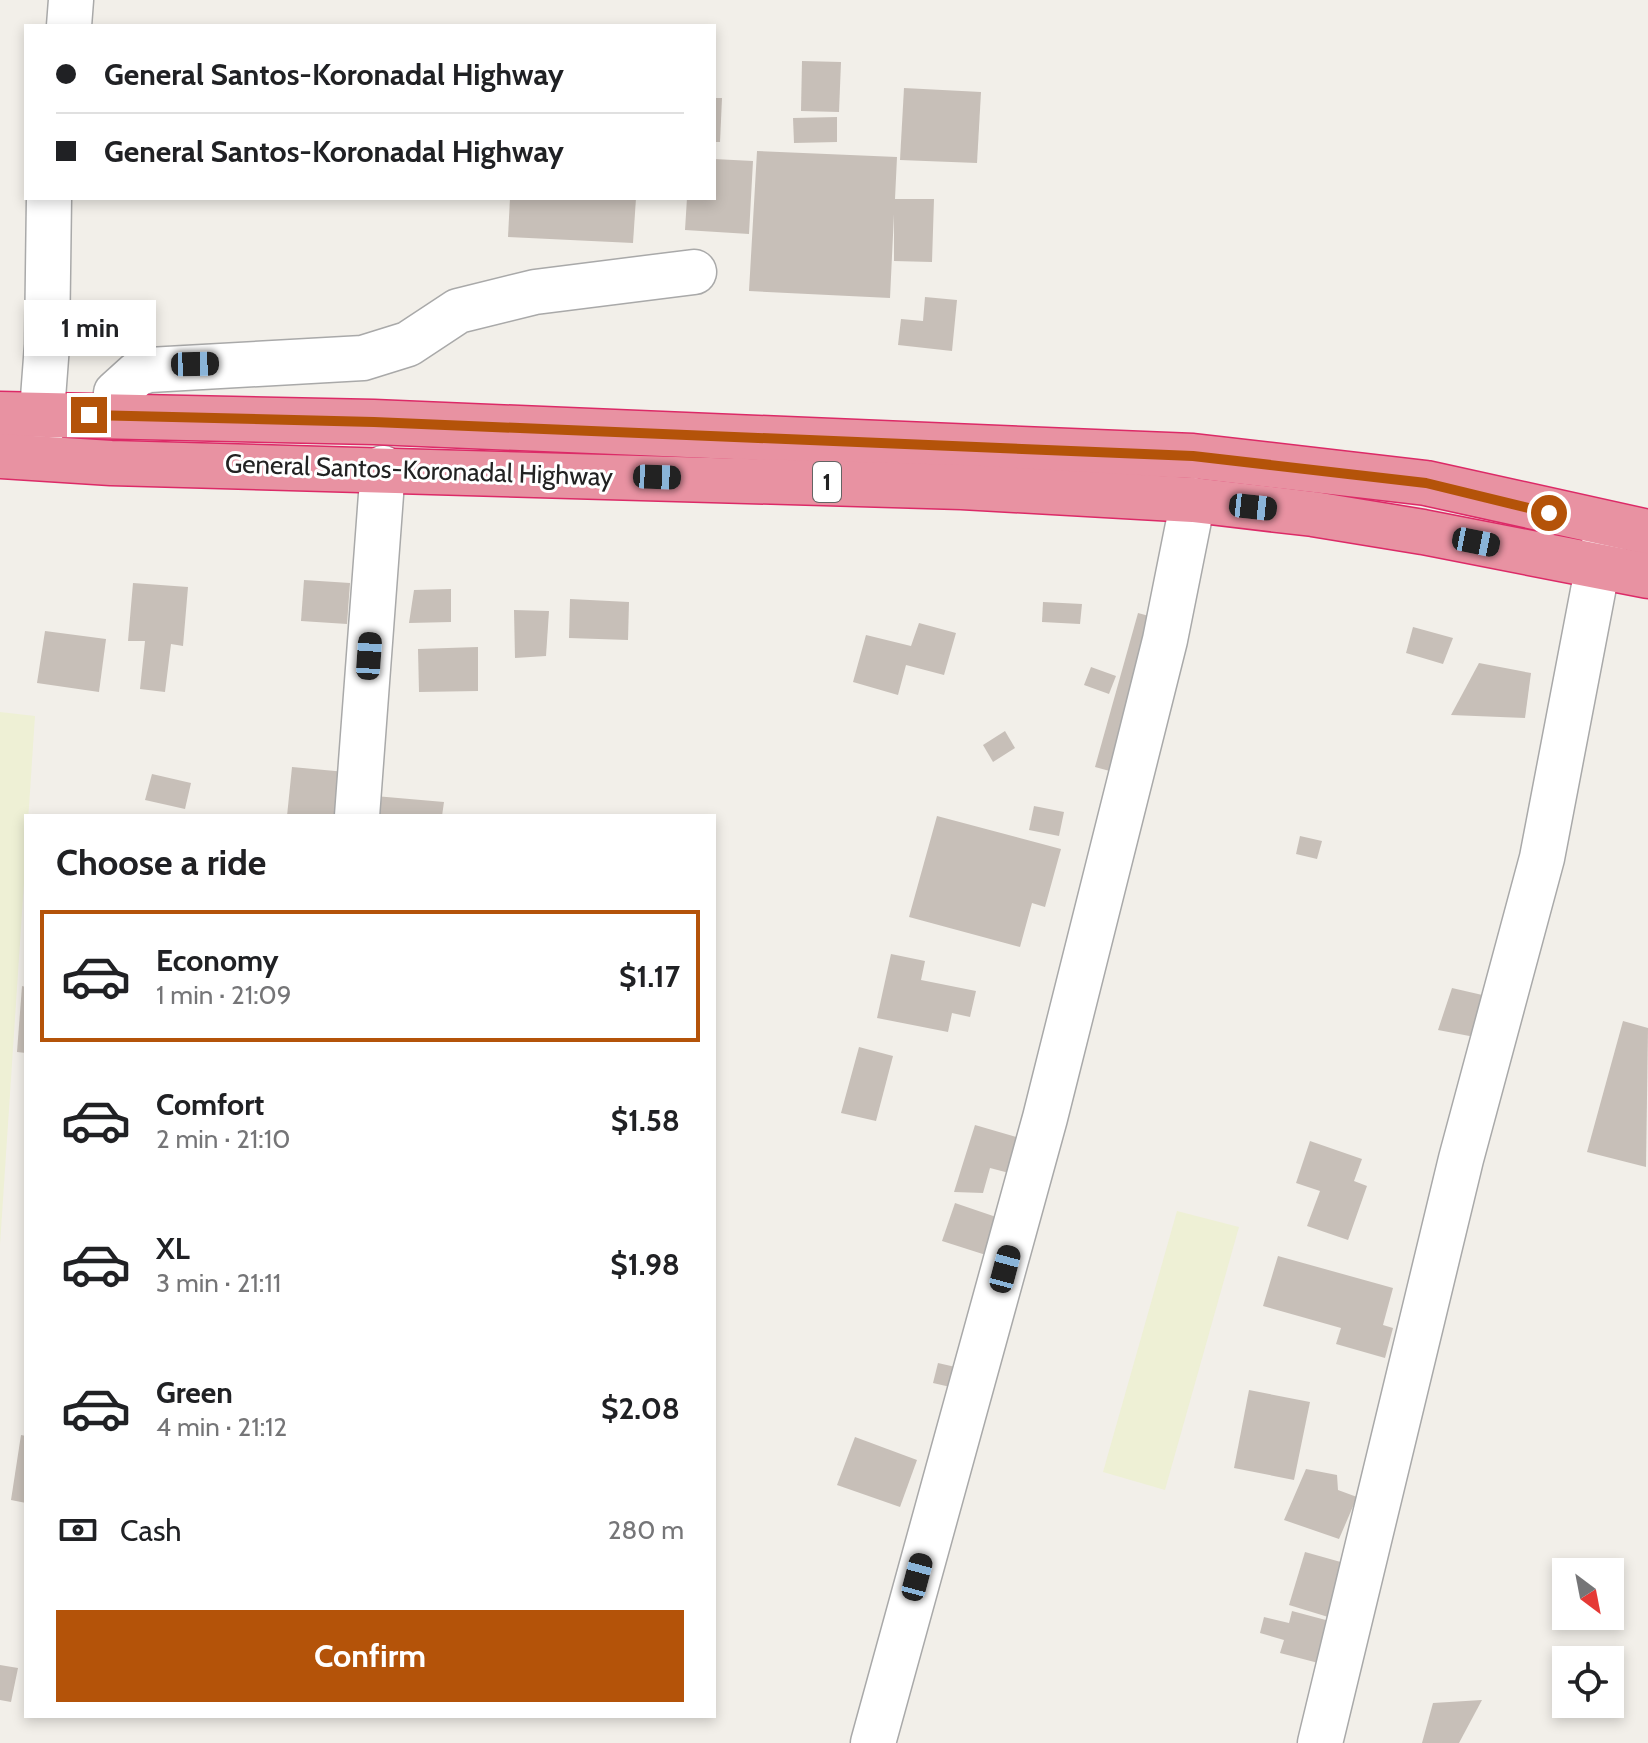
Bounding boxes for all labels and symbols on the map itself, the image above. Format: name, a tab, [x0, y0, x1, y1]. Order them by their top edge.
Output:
callout: 1 min	[23, 299, 155, 355]
car	[171, 352, 219, 376]
route end	[71, 397, 107, 433]
street label: General Santos-Koronadal Highway	[224, 447, 614, 493]
road number: 1	[813, 462, 841, 502]
car	[633, 464, 681, 490]
car	[1228, 493, 1278, 521]
route start	[1531, 495, 1567, 531]
car	[1450, 526, 1502, 558]
car	[355, 631, 383, 681]
car	[987, 1243, 1023, 1295]
car	[899, 1551, 935, 1603]
north arrow	[1552, 1558, 1624, 1630]

